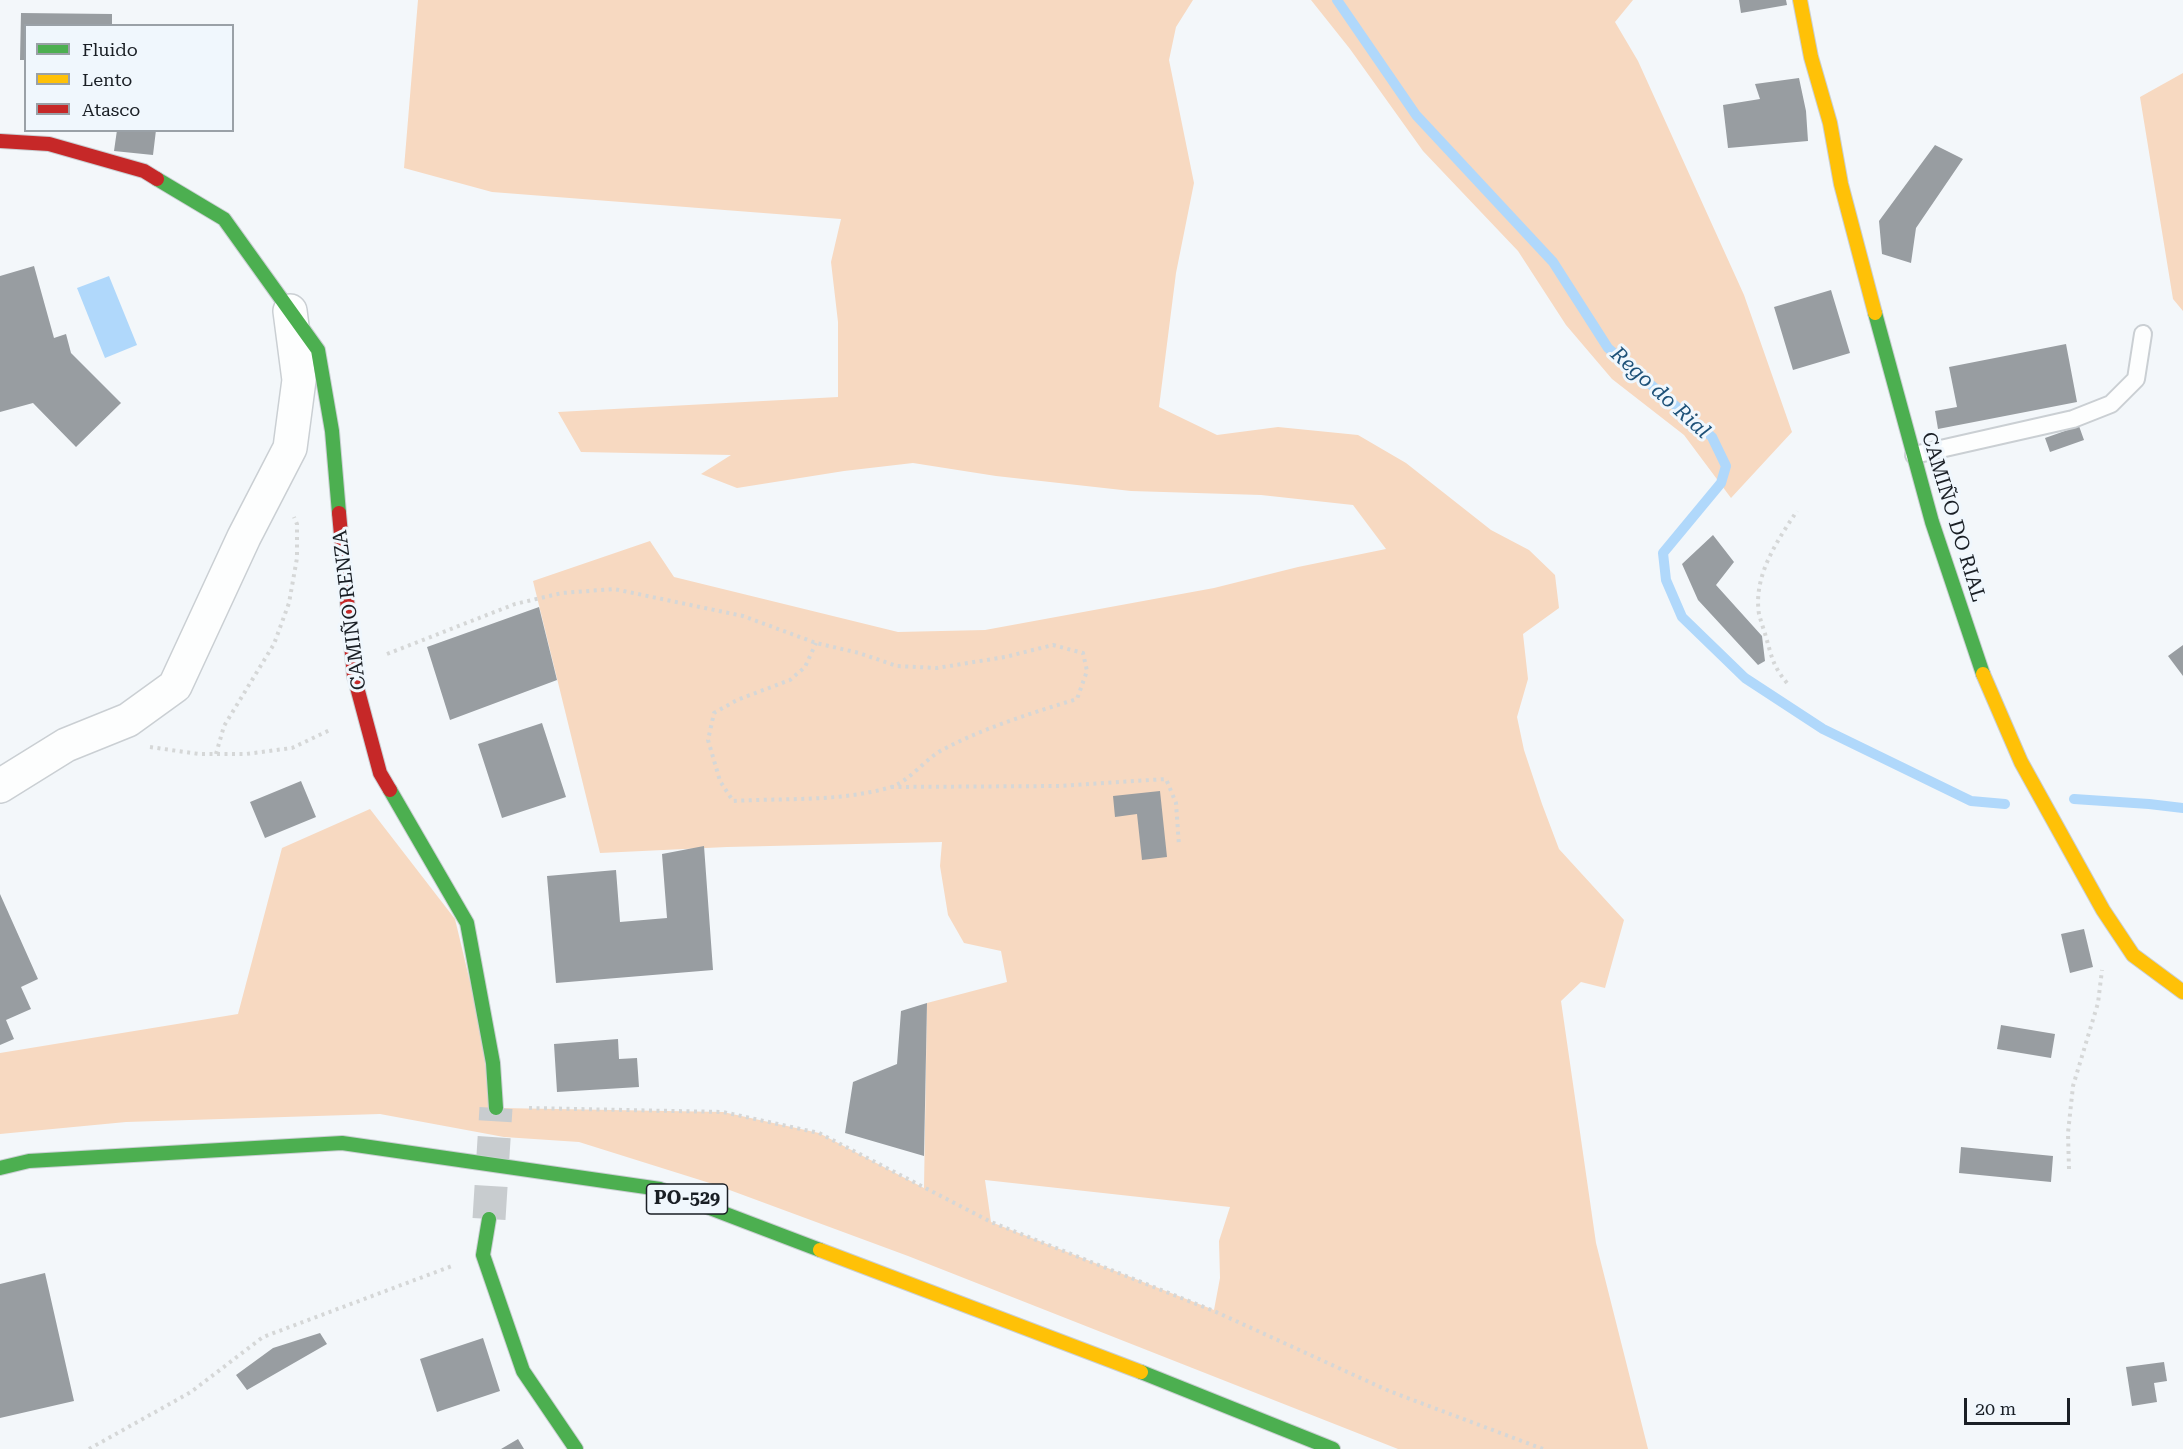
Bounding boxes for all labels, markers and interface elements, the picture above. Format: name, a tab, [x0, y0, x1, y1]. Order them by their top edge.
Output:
legend	[24, 24, 234, 132]
text: Fluido	[82, 39, 138, 60]
text: Lento	[82, 69, 132, 90]
text: Atasco	[82, 99, 140, 120]
water label: Rego do Rial	[1605, 342, 1715, 444]
street label: CAMIÑO DO RIAL	[1916, 429, 1990, 605]
street label: CAMIÑO RENZA	[328, 529, 372, 691]
road number: PO-529	[646, 1184, 728, 1214]
scale bar	[1967, 1386, 2074, 1424]
text: 20 m	[1975, 1398, 2016, 1419]

